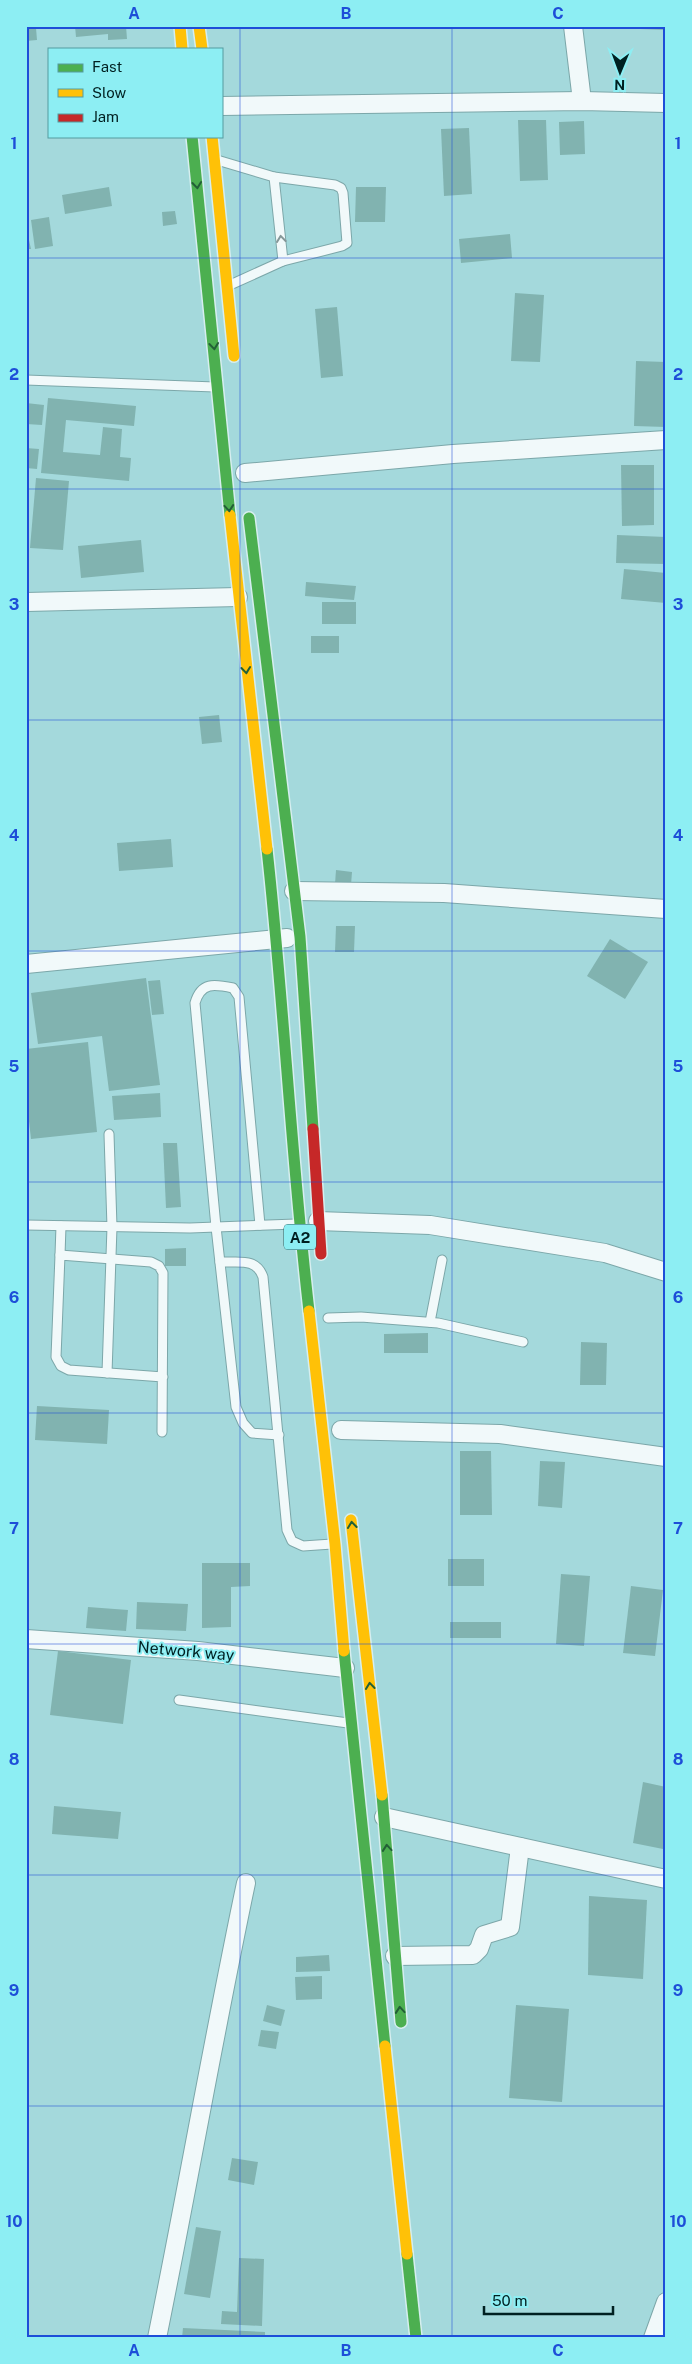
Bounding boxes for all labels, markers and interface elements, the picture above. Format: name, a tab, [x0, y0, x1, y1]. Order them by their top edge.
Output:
text: A	[128, 4, 140, 23]
text: B	[341, 4, 352, 23]
text: C	[552, 4, 564, 23]
legend	[48, 48, 222, 138]
north arrow	[594, 48, 644, 98]
text: Fast	[92, 58, 122, 75]
text: N	[614, 77, 625, 93]
text: Slow	[92, 84, 127, 101]
text: Jam	[92, 108, 119, 125]
text: 1	[11, 134, 17, 153]
text: 1	[675, 134, 681, 153]
one-way arrow	[191, 181, 202, 189]
one-way arrow	[276, 235, 287, 243]
one-way arrow	[208, 343, 219, 351]
text: 2	[9, 365, 19, 384]
text: 2	[673, 365, 683, 384]
one-way arrow	[224, 504, 235, 512]
text: 3	[9, 595, 19, 614]
text: 3	[673, 595, 683, 614]
one-way arrow	[240, 666, 251, 674]
text: 4	[9, 826, 20, 845]
text: 4	[673, 826, 684, 845]
text: 5	[9, 1057, 20, 1076]
text: 5	[673, 1057, 684, 1076]
road number: A2	[284, 1224, 316, 1250]
text: 6	[9, 1288, 19, 1307]
text: 6	[673, 1288, 683, 1307]
text: 7	[9, 1519, 19, 1538]
text: 7	[673, 1519, 683, 1538]
one-way arrow	[347, 1521, 358, 1529]
street label: Network way	[137, 1637, 235, 1665]
one-way arrow	[365, 1682, 376, 1690]
text: 8	[9, 1750, 20, 1769]
text: 8	[673, 1750, 684, 1769]
one-way arrow	[381, 1844, 392, 1852]
text: 9	[9, 1981, 19, 2000]
text: 9	[673, 1981, 683, 2000]
one-way arrow	[394, 2006, 405, 2014]
text: 10	[5, 2212, 23, 2231]
text: 10	[669, 2212, 687, 2231]
scale bar	[484, 2284, 613, 2316]
text: 50 m	[492, 2292, 527, 2309]
text: A	[128, 2341, 140, 2360]
text: B	[341, 2341, 352, 2360]
text: C	[552, 2341, 564, 2360]

